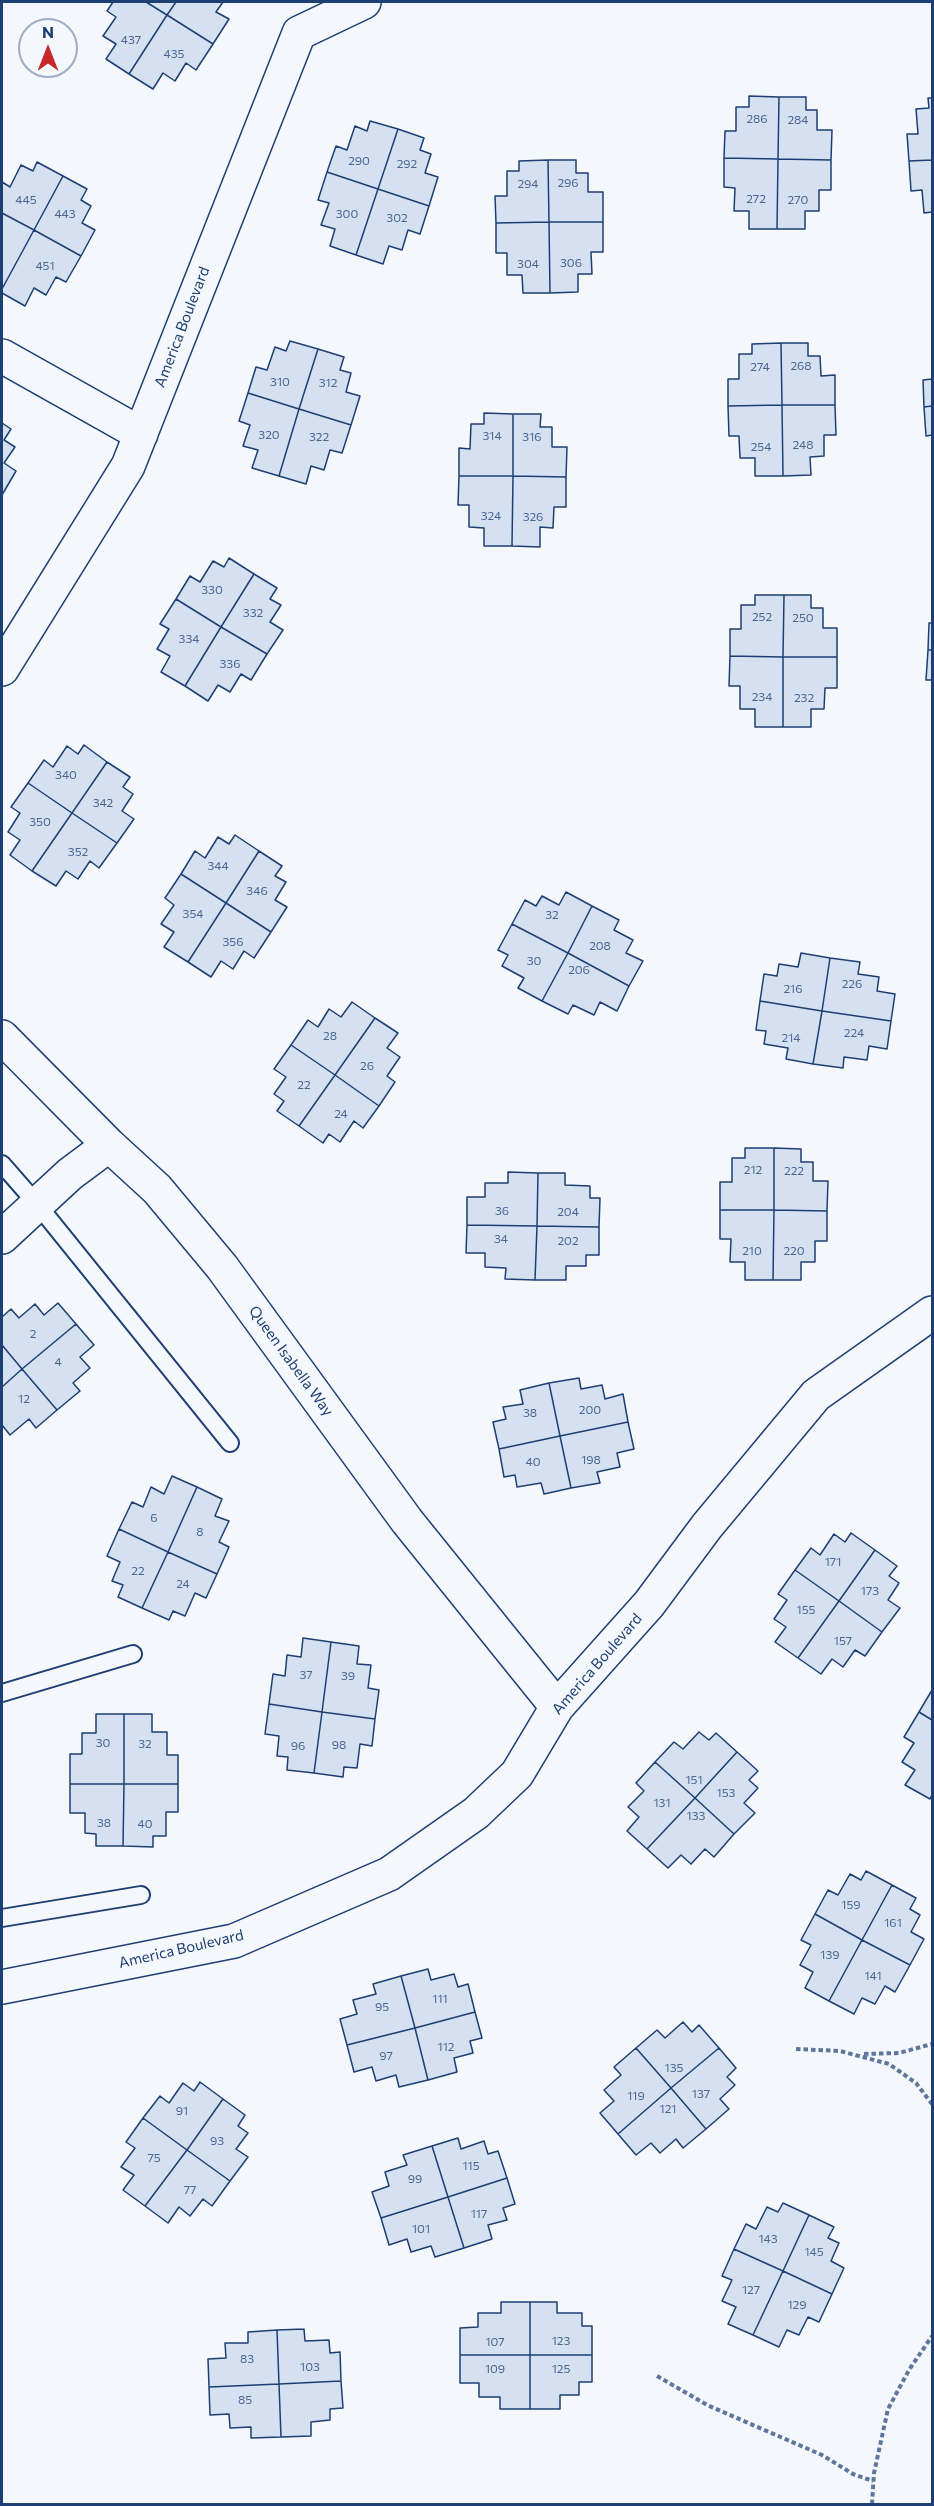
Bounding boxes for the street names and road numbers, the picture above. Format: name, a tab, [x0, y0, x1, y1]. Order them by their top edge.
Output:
street label: America Boulevard	[151, 264, 213, 390]
street label: Queen Isabella Way	[245, 1302, 337, 1420]
street label: America Boulevard	[548, 1610, 646, 1718]
street label: America Boulevard	[117, 1926, 245, 1972]

